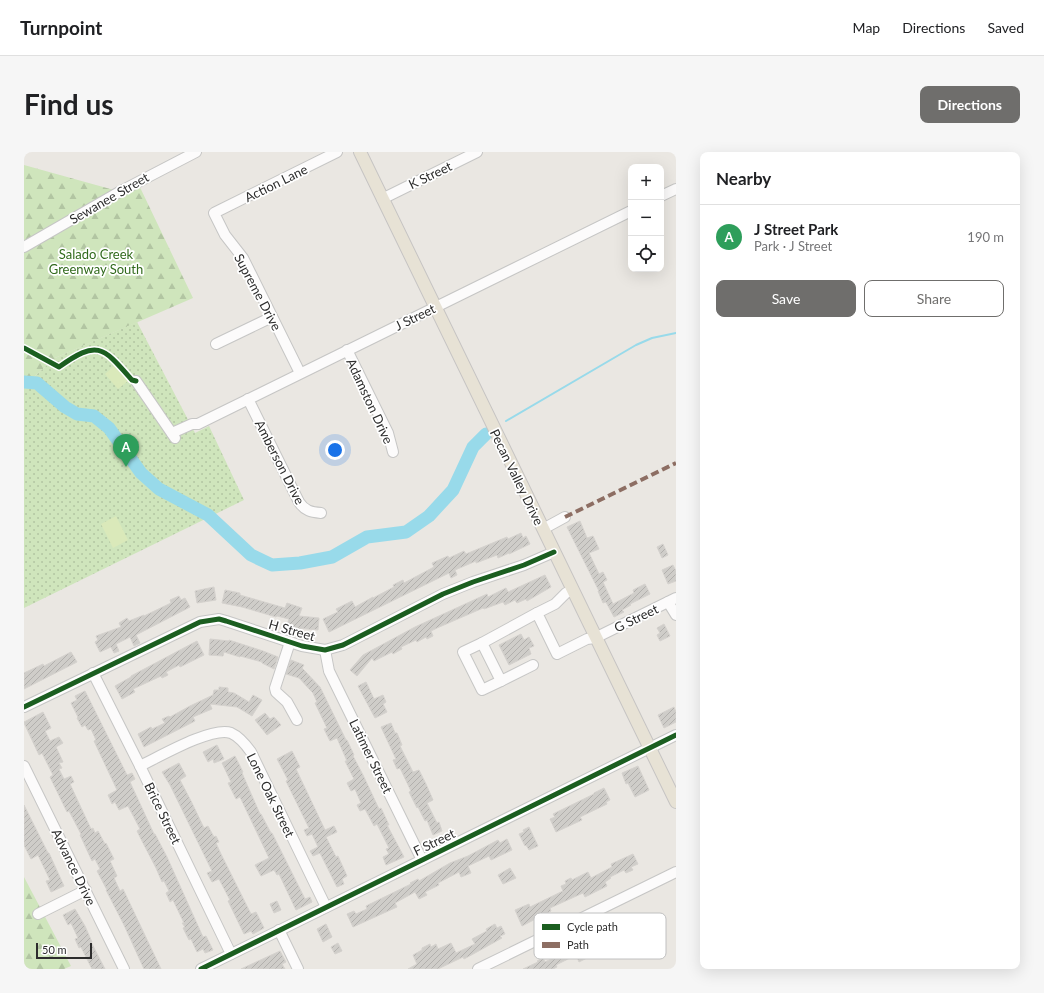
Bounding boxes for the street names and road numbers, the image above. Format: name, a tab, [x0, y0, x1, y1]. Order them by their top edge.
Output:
street label: K Street	[406, 158, 455, 192]
street label: Action Lane	[242, 161, 310, 205]
street label: Sewanee Street	[66, 169, 152, 227]
street label: Supreme Drive	[231, 251, 285, 333]
street label: J Street	[392, 300, 438, 334]
street label: Adamston Drive	[343, 356, 397, 446]
street label: Amberson Drive	[252, 417, 308, 507]
street label: Pecan Valley Drive	[487, 426, 547, 528]
street label: G Street	[611, 600, 661, 636]
street label: H Street	[267, 616, 317, 644]
street label: Latimer Street	[346, 716, 396, 796]
street label: Lone Oak Street	[244, 750, 298, 840]
street label: Brice Street	[141, 780, 185, 847]
street label: F Street	[410, 825, 458, 859]
street label: Advance Drive	[49, 826, 100, 908]

